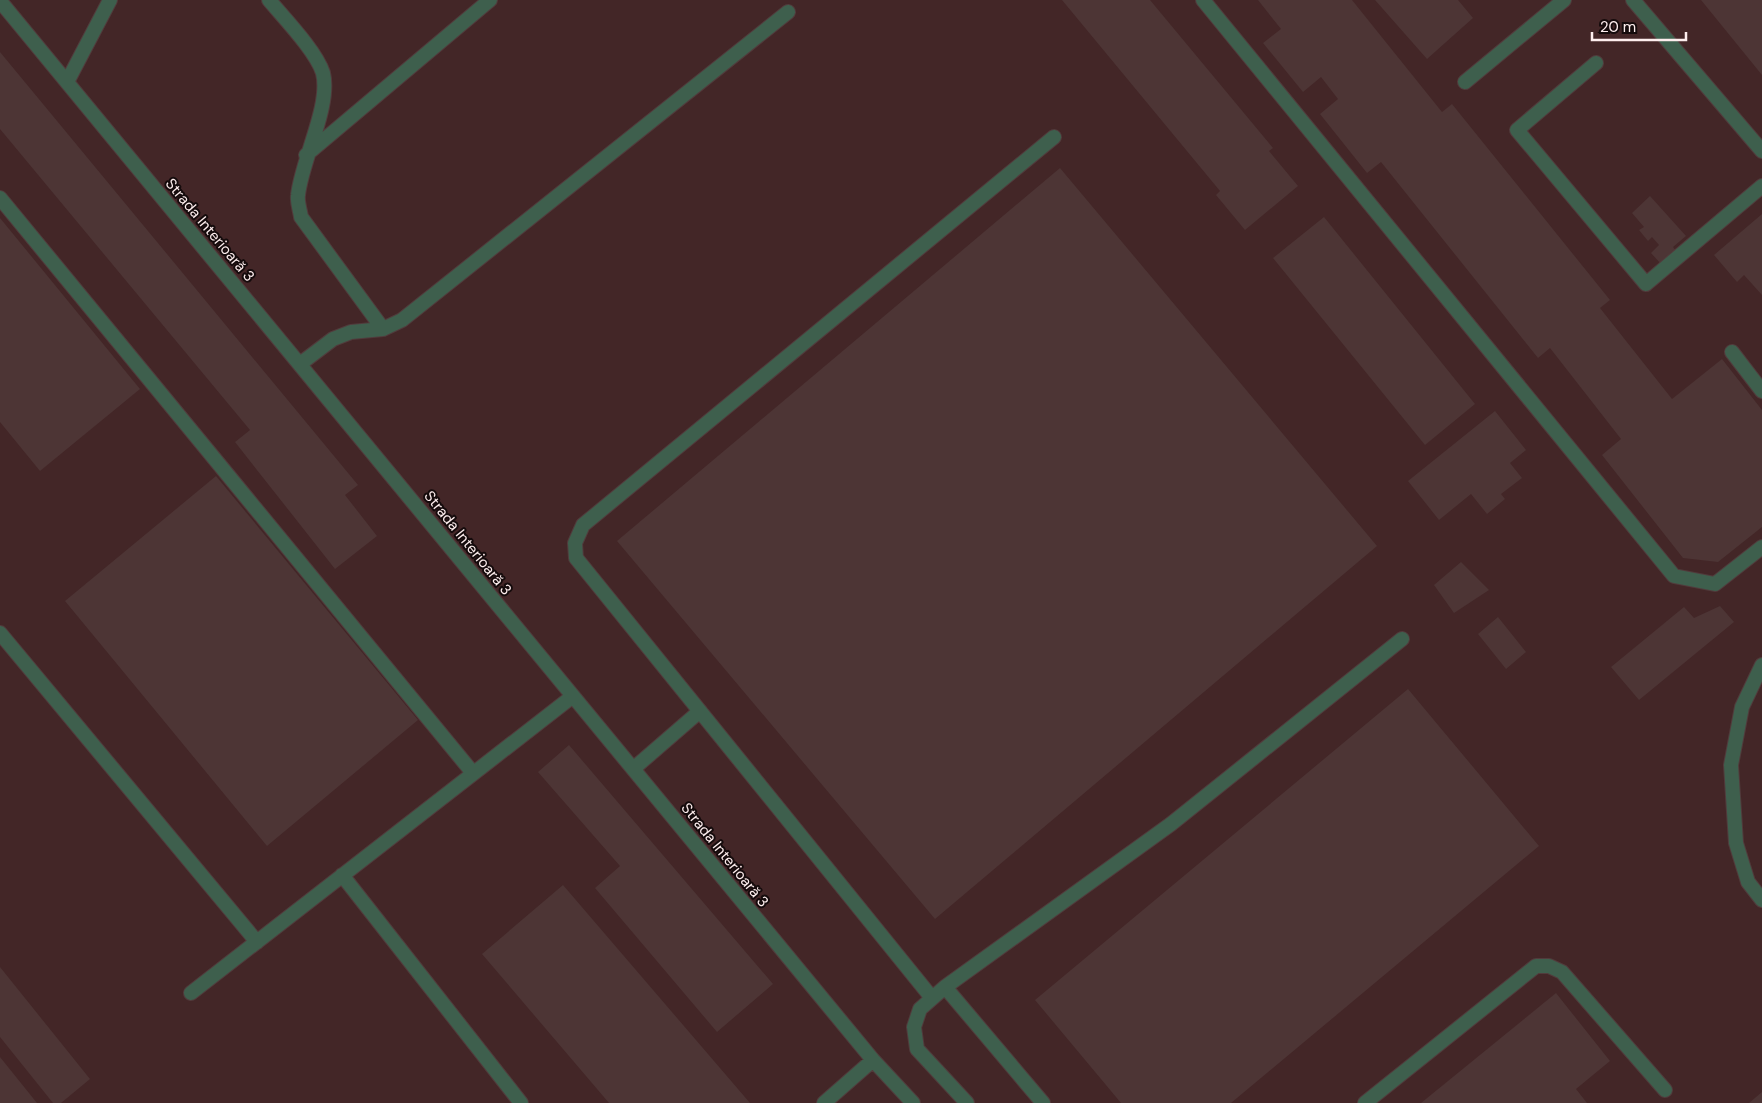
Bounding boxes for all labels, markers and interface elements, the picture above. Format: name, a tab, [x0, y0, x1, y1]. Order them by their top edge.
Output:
scale bar	[1592, 10, 1686, 42]
text: 20 m	[1600, 17, 1636, 37]
street label: Strada Interioară 3	[161, 174, 259, 286]
street label: Strada Interioară 3	[420, 487, 516, 599]
street label: Strada Interioară 3	[677, 799, 773, 911]

